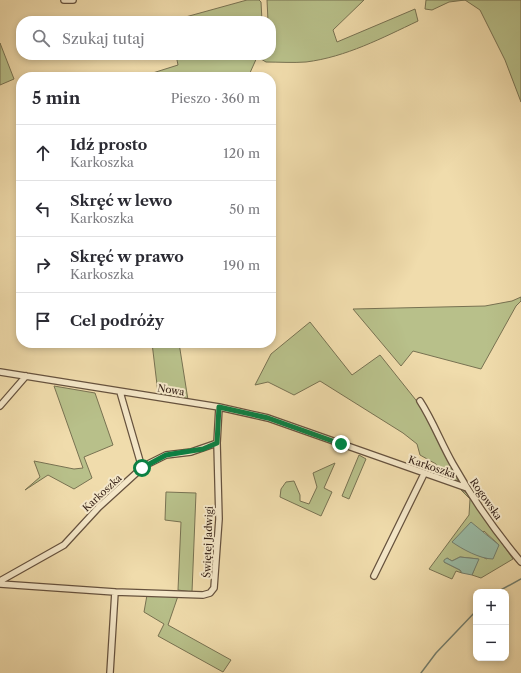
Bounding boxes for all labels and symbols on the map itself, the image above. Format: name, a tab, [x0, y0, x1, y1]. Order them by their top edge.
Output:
street label: Nowa	[157, 381, 186, 399]
route end	[332, 435, 350, 453]
street label: Karkoszka	[407, 453, 458, 481]
route start	[133, 459, 151, 477]
street label: Karkoszka	[80, 471, 125, 515]
street label: Rogowska	[467, 476, 505, 523]
street label: Świętej Jadwigi	[200, 506, 216, 578]

